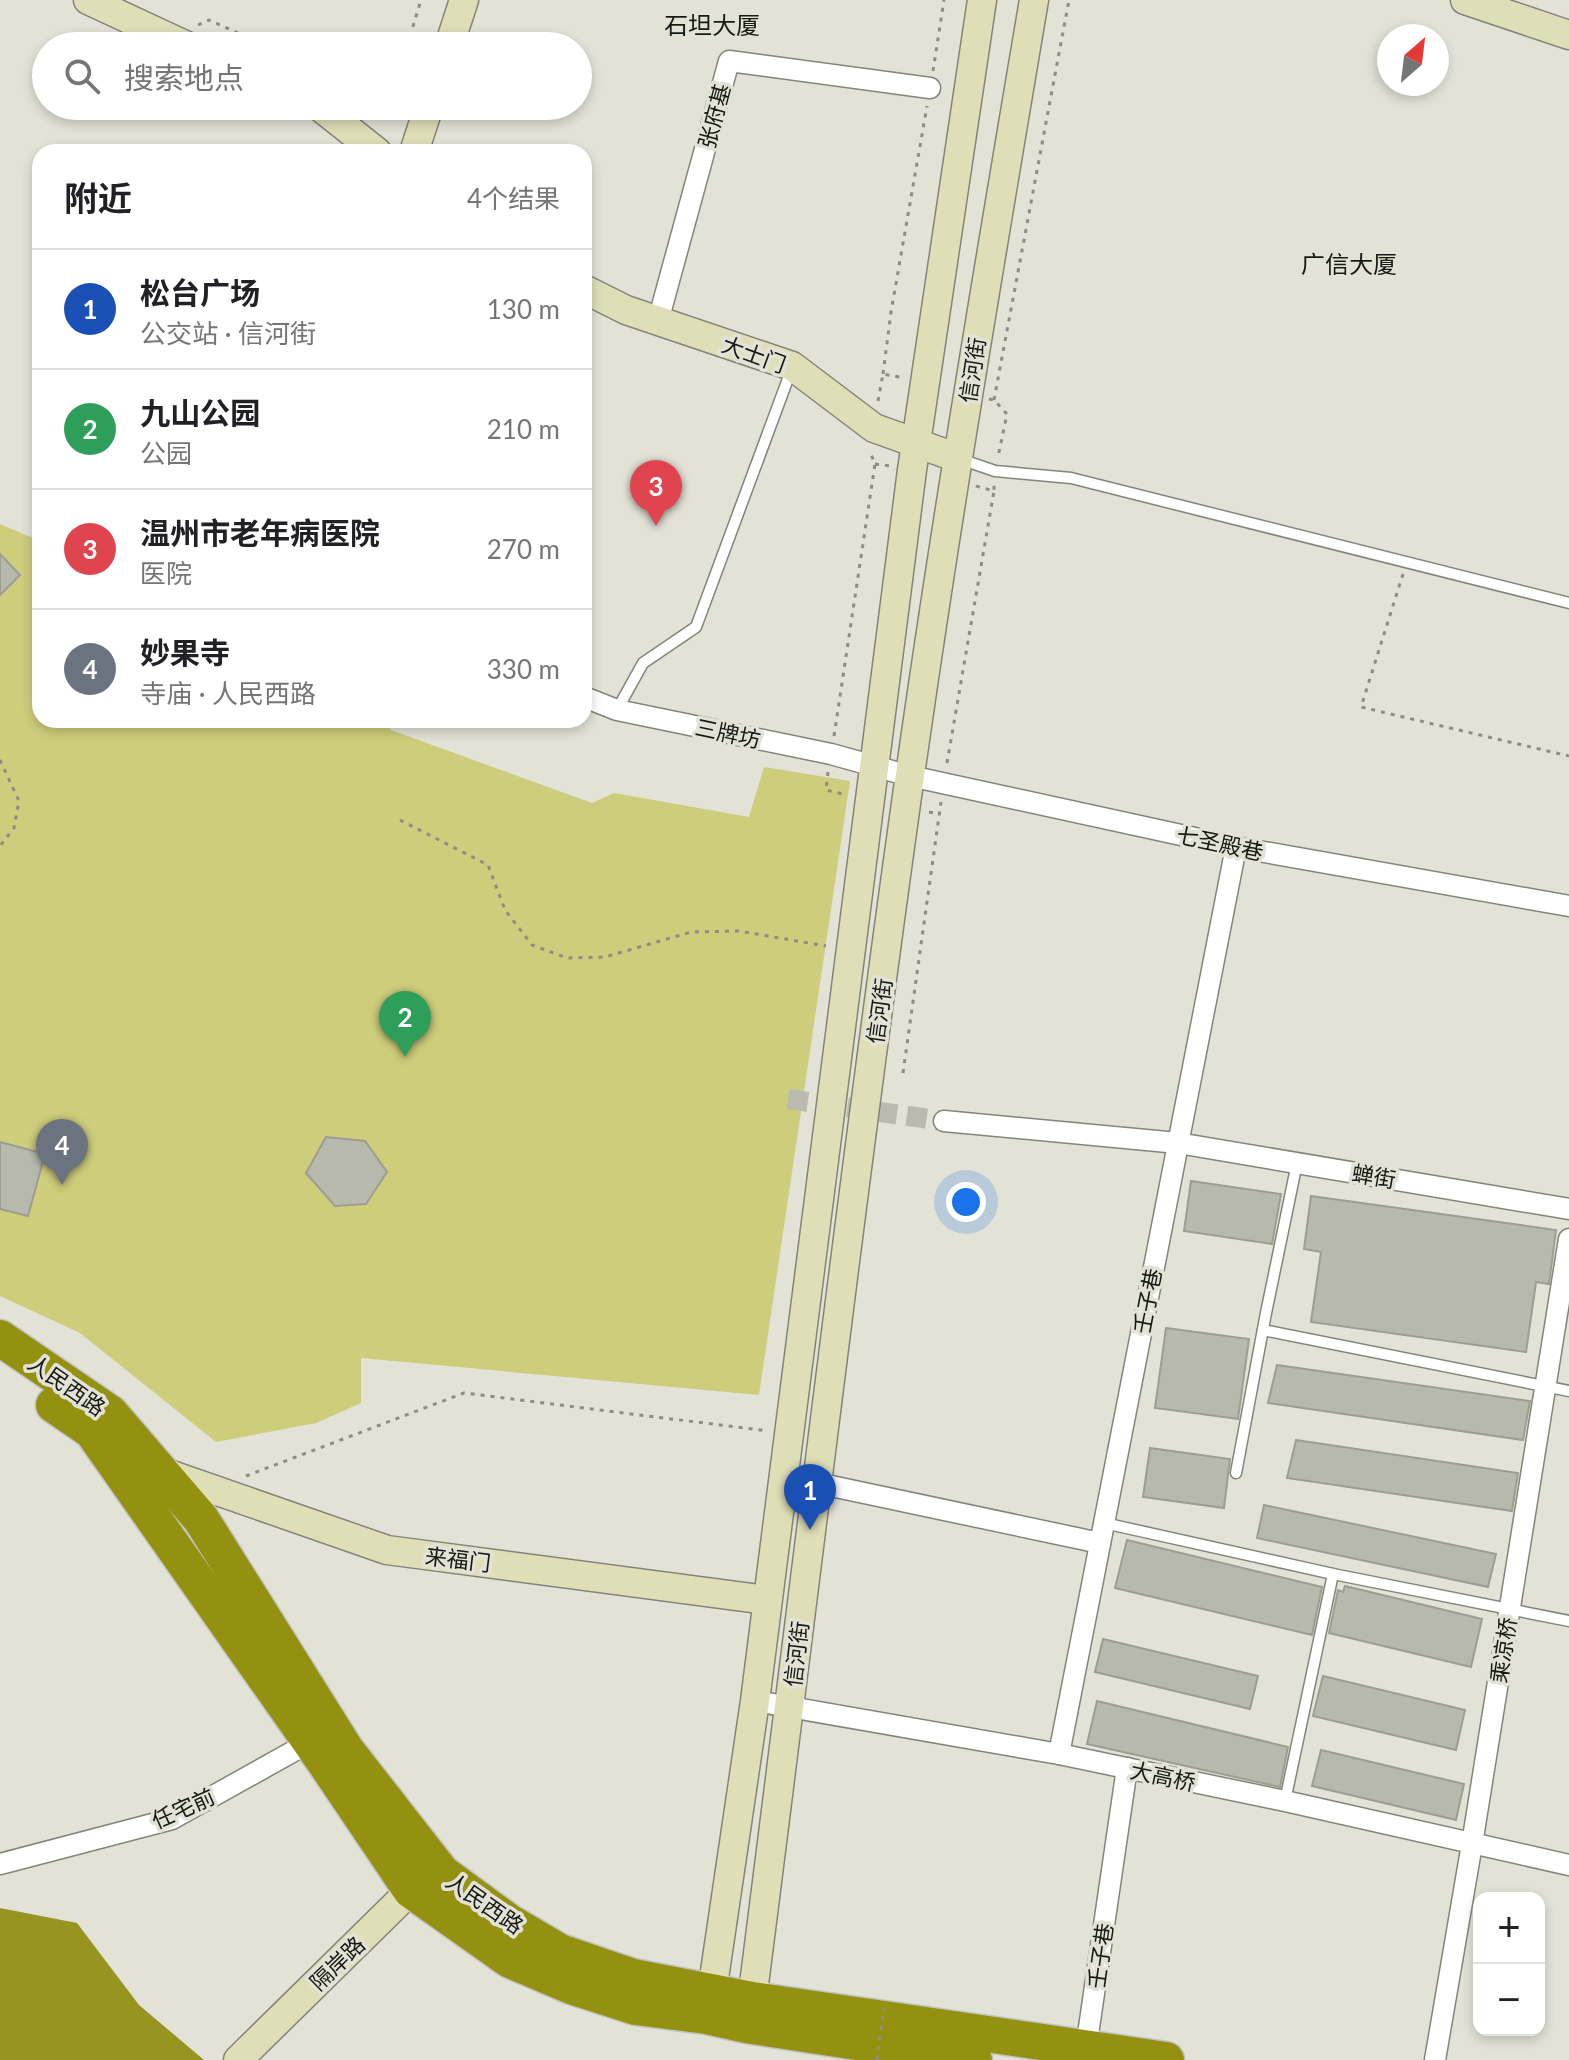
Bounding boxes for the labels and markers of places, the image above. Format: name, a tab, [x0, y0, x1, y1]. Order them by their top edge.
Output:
pin: 3	[630, 460, 682, 526]
pin: 2	[379, 991, 431, 1057]
pin: 4	[36, 1119, 88, 1185]
pin: 1	[784, 1464, 836, 1530]

